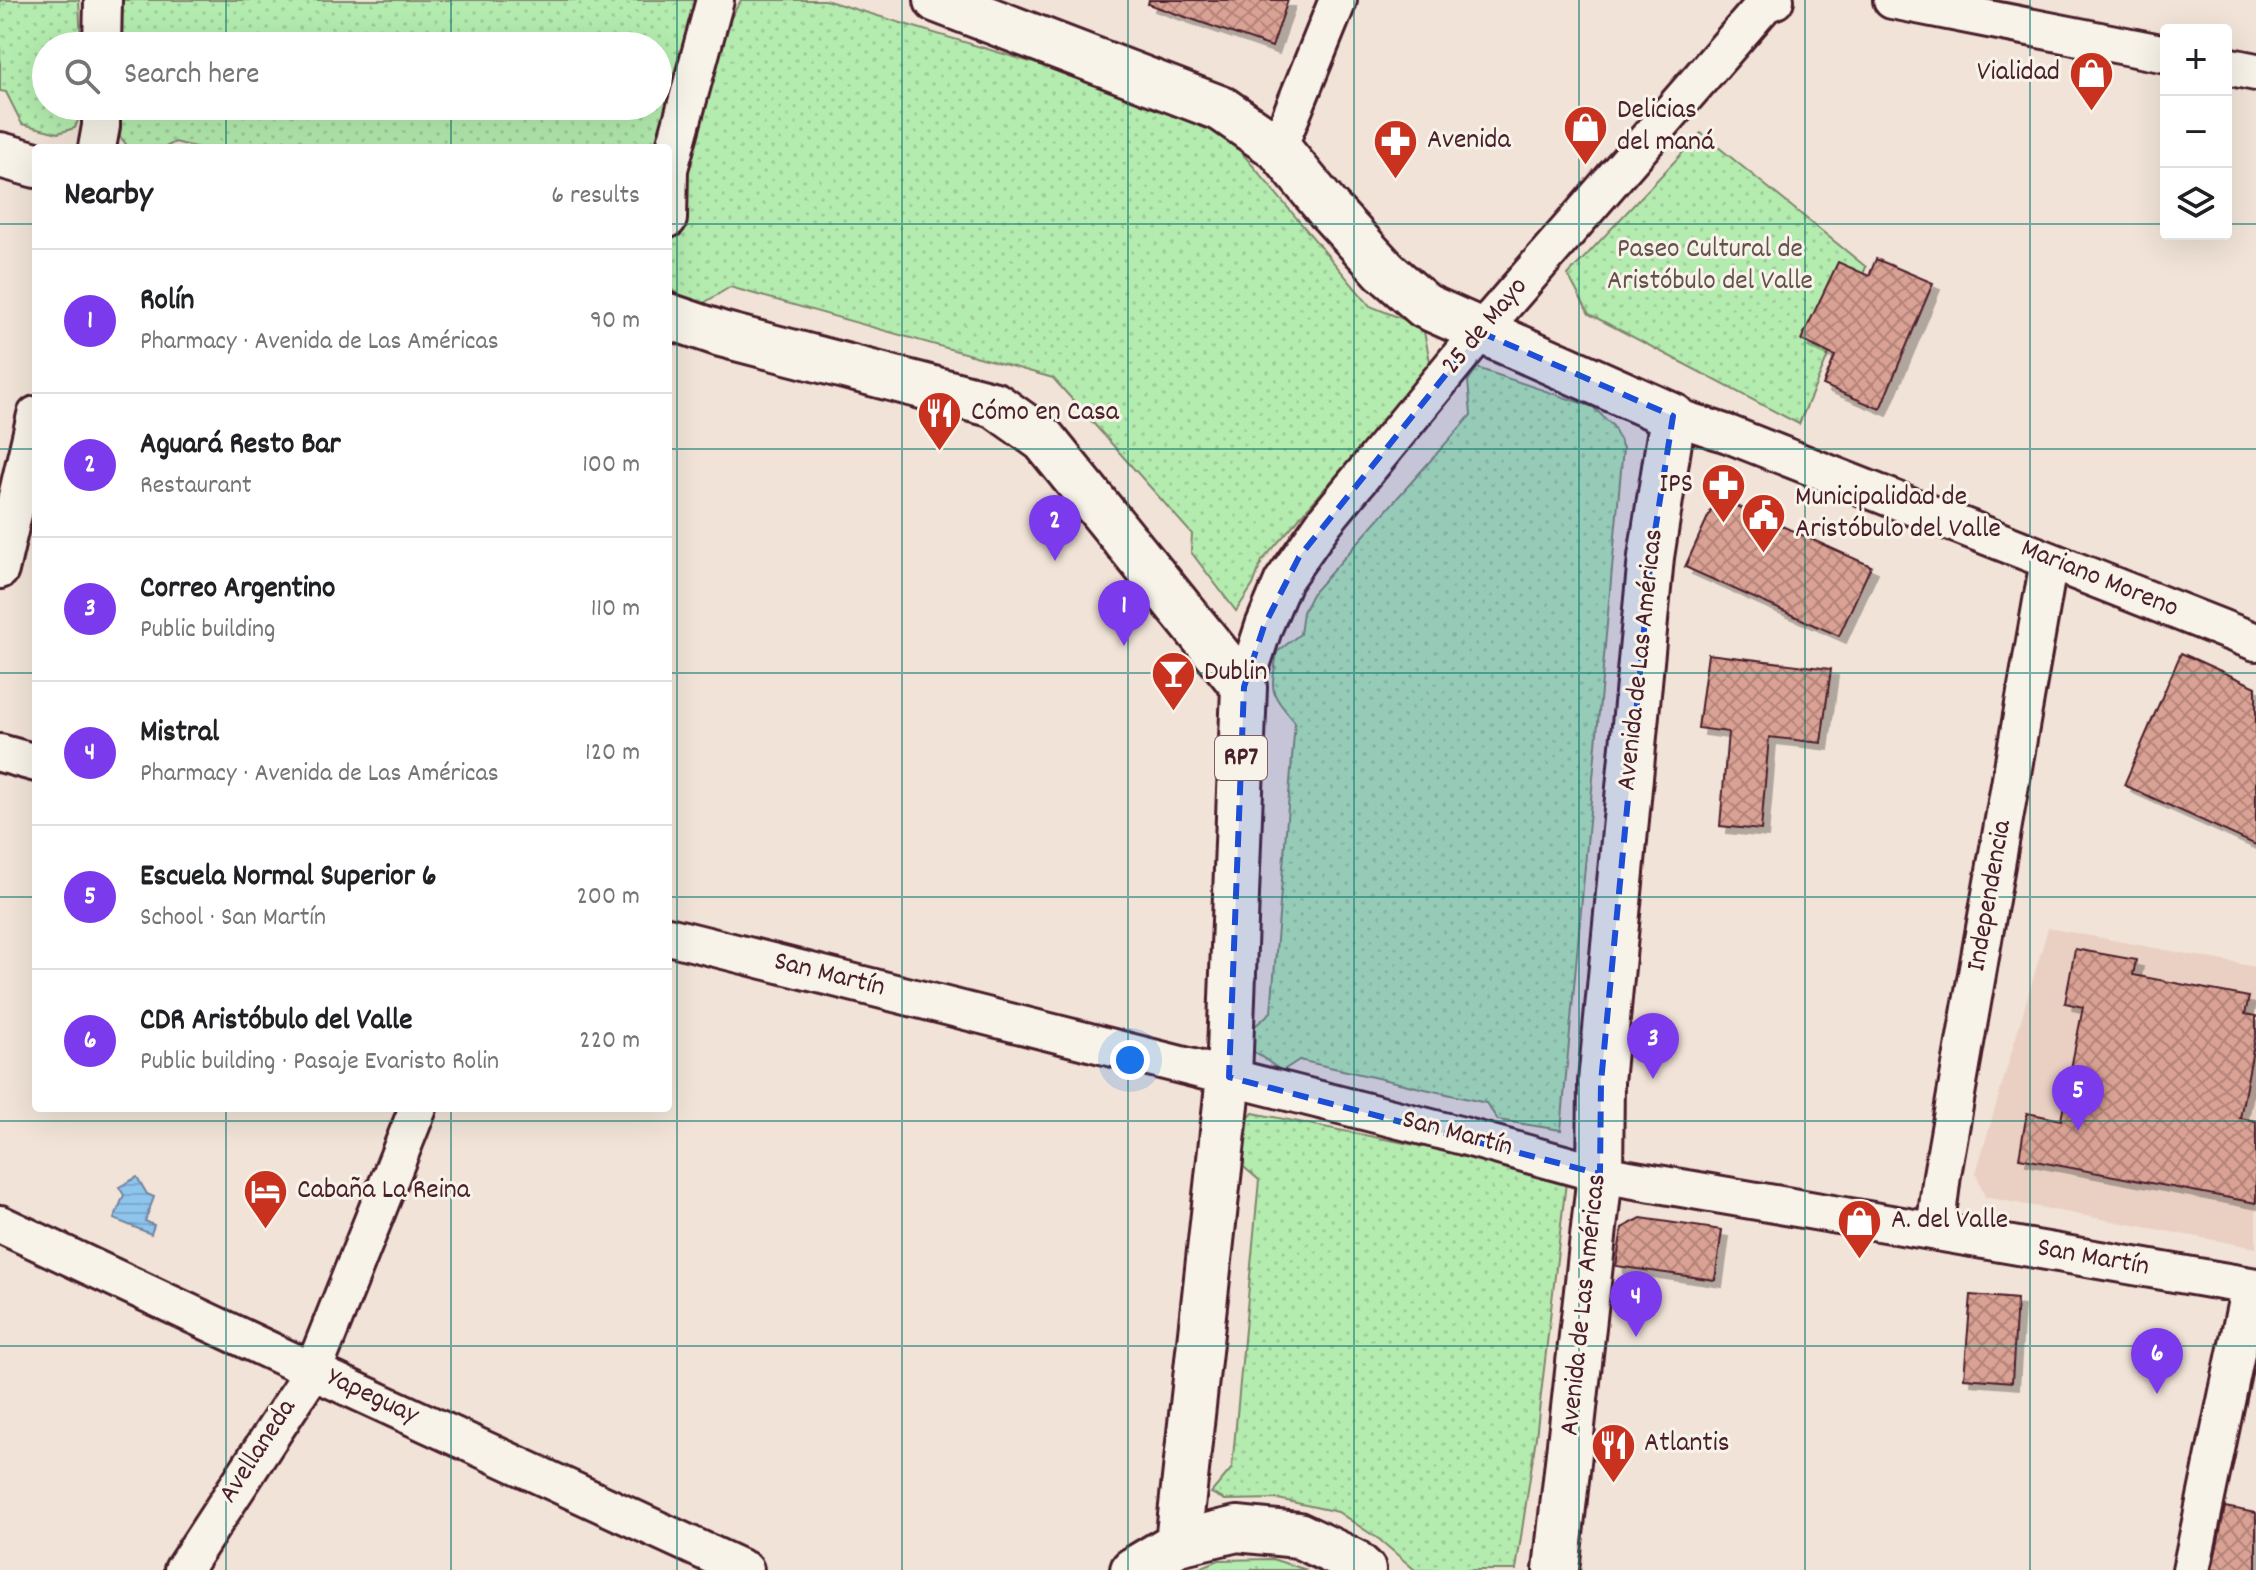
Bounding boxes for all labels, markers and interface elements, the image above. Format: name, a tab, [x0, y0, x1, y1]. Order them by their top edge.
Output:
map controls	[2160, 24, 2232, 240]
button: +	[2160, 24, 2232, 96]
search box	[32, 32, 672, 120]
shop icon: Vialidad	[2067, 50, 2115, 113]
icon: search	[60, 54, 104, 98]
place label: Vialidad	[1977, 54, 2060, 94]
text: Search here	[124, 55, 260, 98]
place label: Delicias del maná	[1617, 92, 1715, 164]
button: −	[2160, 96, 2232, 168]
shop icon: Delicias del maná	[1562, 104, 1610, 167]
pharmacy icon: Avenida	[1372, 118, 1420, 181]
place label: Avenida	[1427, 122, 1511, 162]
button: layers	[2160, 168, 2232, 240]
text: Nearby	[64, 172, 153, 221]
text: 6 results	[551, 178, 640, 215]
park label: Paseo Cultural de Aristóbulo del Valle	[1607, 231, 1813, 303]
street label: 25 de Mayo	[1433, 269, 1539, 385]
text: Rolín	[140, 281, 194, 324]
text: 1	[87, 303, 93, 340]
text: 90 m	[590, 303, 640, 340]
text: Pharmacy · Avenida de Las Américas	[140, 324, 499, 361]
restaurant icon: Cómo en Casa	[916, 390, 964, 453]
place label: Cómo en Casa	[971, 394, 1120, 434]
text: Aguará Resto Bar	[140, 425, 341, 468]
text: 2	[84, 447, 96, 484]
text: 100 m	[582, 447, 640, 484]
pharmacy icon: IPS	[1700, 462, 1748, 525]
place label: IPS	[1659, 466, 1693, 506]
text: Restaurant	[140, 468, 252, 505]
place label: Municipalidad de Aristóbulo del Valle	[1795, 479, 2001, 551]
public building icon: Municipalidad de Aristóbulo del Valle	[1740, 491, 1788, 554]
pin: 2	[1029, 495, 1081, 561]
street label: Avenida de Las Américas	[1608, 527, 1676, 793]
street label: Mariano Moreno	[2014, 530, 2184, 630]
text: Correo Argentino	[140, 569, 335, 612]
pin: 1	[1098, 580, 1150, 646]
text: 3	[84, 591, 96, 628]
text: 110 m	[591, 591, 640, 628]
text: Public building	[140, 612, 275, 649]
bar icon: Dublin	[1149, 650, 1197, 713]
place label: Dublin	[1204, 654, 1267, 694]
text: Mistral	[140, 713, 219, 756]
text: 4	[85, 735, 95, 772]
text: 120 m	[585, 735, 640, 772]
road number: RP7	[1215, 736, 1267, 780]
text: Pharmacy · Avenida de Las Américas	[140, 756, 499, 793]
street label: Independencia	[1958, 816, 2024, 975]
text: Escuela Normal Superior 6	[140, 857, 436, 900]
text: 5	[84, 879, 96, 916]
text: 200 m	[576, 879, 640, 916]
text: School · San Martín	[140, 900, 326, 937]
street label: San Martín	[769, 943, 889, 1009]
text: CDR Aristóbulo del Valle	[140, 1001, 412, 1044]
pin: 3	[1627, 1013, 1679, 1079]
text: 6	[84, 1023, 96, 1060]
text: 220 m	[579, 1023, 640, 1060]
your location	[1110, 1040, 1150, 1080]
text: Public building · Pasaje Evaristo Rolin	[140, 1044, 499, 1081]
pin: 5	[2052, 1065, 2104, 1131]
street label: San Martín	[1397, 1101, 1517, 1169]
hotel icon: Cabaña La Reina	[242, 1168, 290, 1231]
place label: Cabaña La Reina	[297, 1172, 471, 1212]
street label: Avenida de Las Américas	[1551, 1172, 1619, 1438]
shop icon: A. del Valle	[1836, 1198, 1884, 1261]
place label: A. del Valle	[1891, 1202, 2008, 1242]
street label: San Martín	[2034, 1229, 2152, 1289]
pin: 4	[1610, 1271, 1662, 1337]
pin: 6	[2131, 1328, 2183, 1394]
street label: Yapeguay	[319, 1359, 425, 1437]
street label: Avellaneda	[210, 1391, 308, 1512]
restaurant icon: Atlantis	[1589, 1421, 1637, 1484]
place label: Atlantis	[1644, 1425, 1730, 1465]

